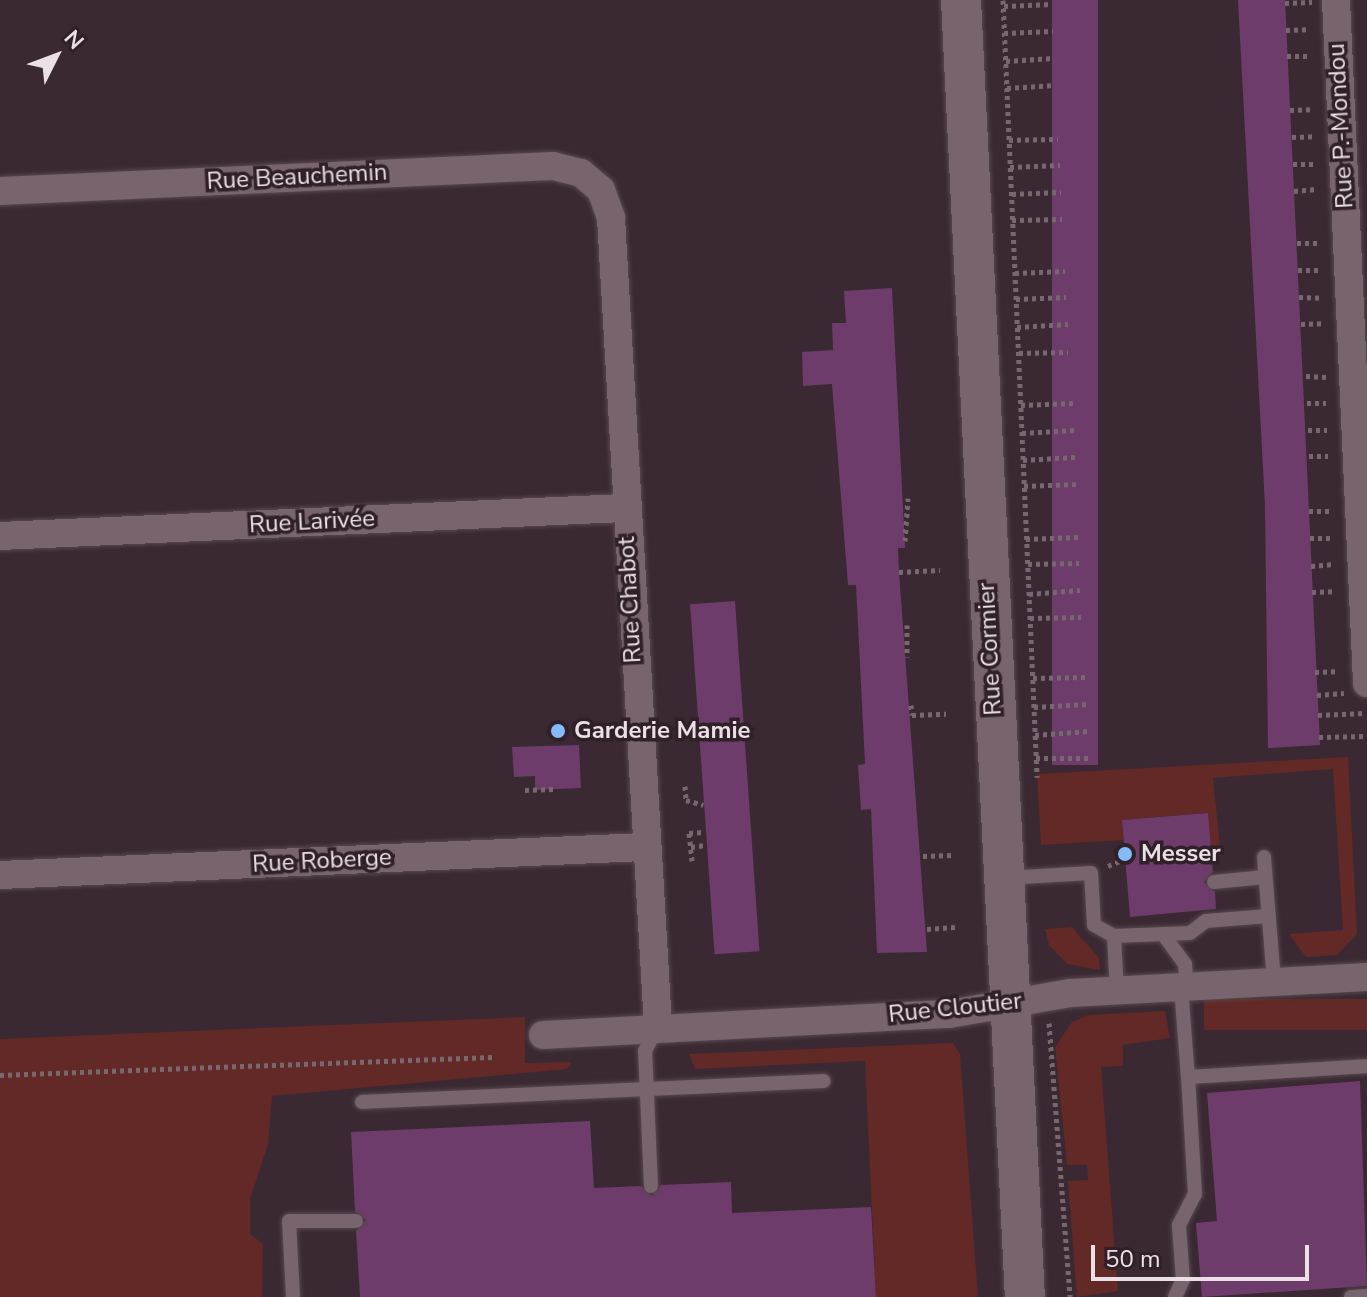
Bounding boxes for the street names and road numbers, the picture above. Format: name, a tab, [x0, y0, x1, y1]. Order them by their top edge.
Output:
street label: Rue P.-Mondou	[1322, 43, 1360, 209]
street label: Rue Beauchemin	[206, 158, 388, 196]
street label: Rue Larivée	[248, 504, 376, 540]
street label: Rue Chabot	[612, 536, 648, 664]
street label: Rue Cormier	[972, 582, 1008, 716]
street label: Rue Roberge	[252, 843, 392, 879]
street label: Rue Cloutier	[887, 987, 1023, 1029]

